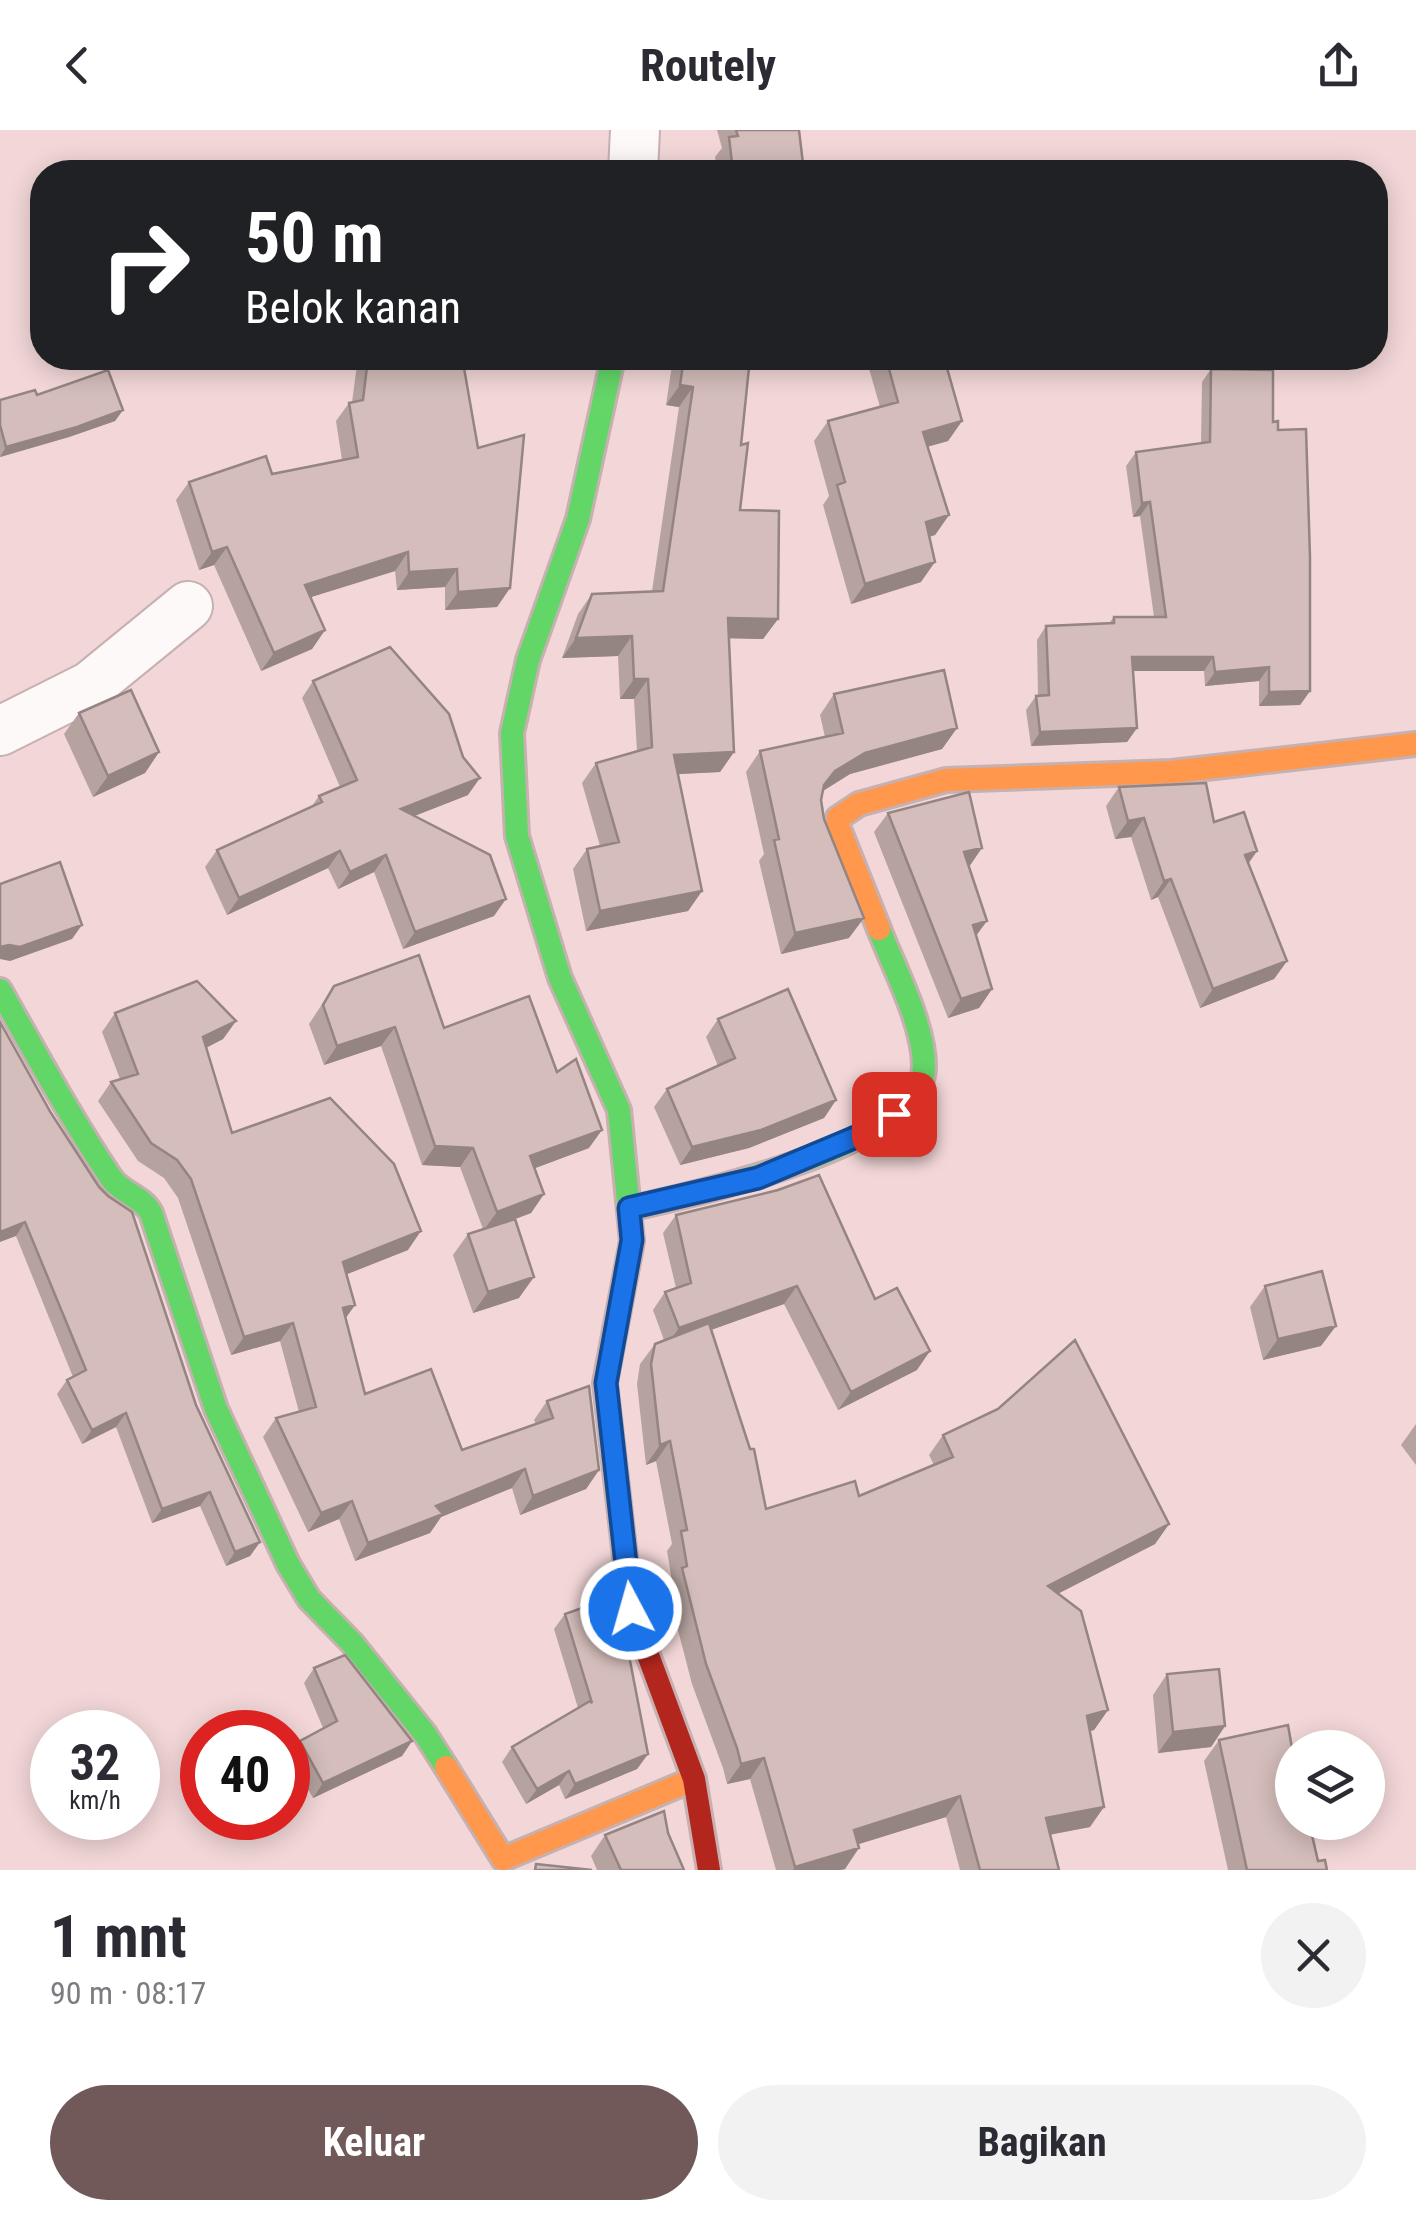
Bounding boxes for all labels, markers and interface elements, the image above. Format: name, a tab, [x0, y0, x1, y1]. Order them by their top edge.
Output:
icon: back	[50, 38, 105, 93]
icon: share	[1311, 38, 1366, 93]
text: Routely	[640, 39, 776, 92]
text: 50 m	[245, 197, 384, 279]
icon: right	[80, 200, 210, 330]
text: Belok kanan	[245, 281, 461, 334]
pin	[852, 1072, 937, 1157]
icon: arrive	[867, 1087, 922, 1142]
position arrow	[579, 1557, 683, 1661]
speed limit sign: 40	[180, 1710, 310, 1840]
map controls	[1275, 1730, 1385, 1840]
button: layers	[1275, 1730, 1385, 1840]
text: 32	[70, 1734, 120, 1792]
text: km/h	[69, 1786, 121, 1815]
text: 1 mnt	[50, 1901, 187, 1972]
button: close	[1261, 1903, 1366, 2008]
text: 90 m · 08:17	[50, 1974, 206, 2012]
button: Keluar	[50, 2085, 698, 2200]
button: Bagikan	[718, 2085, 1366, 2200]

